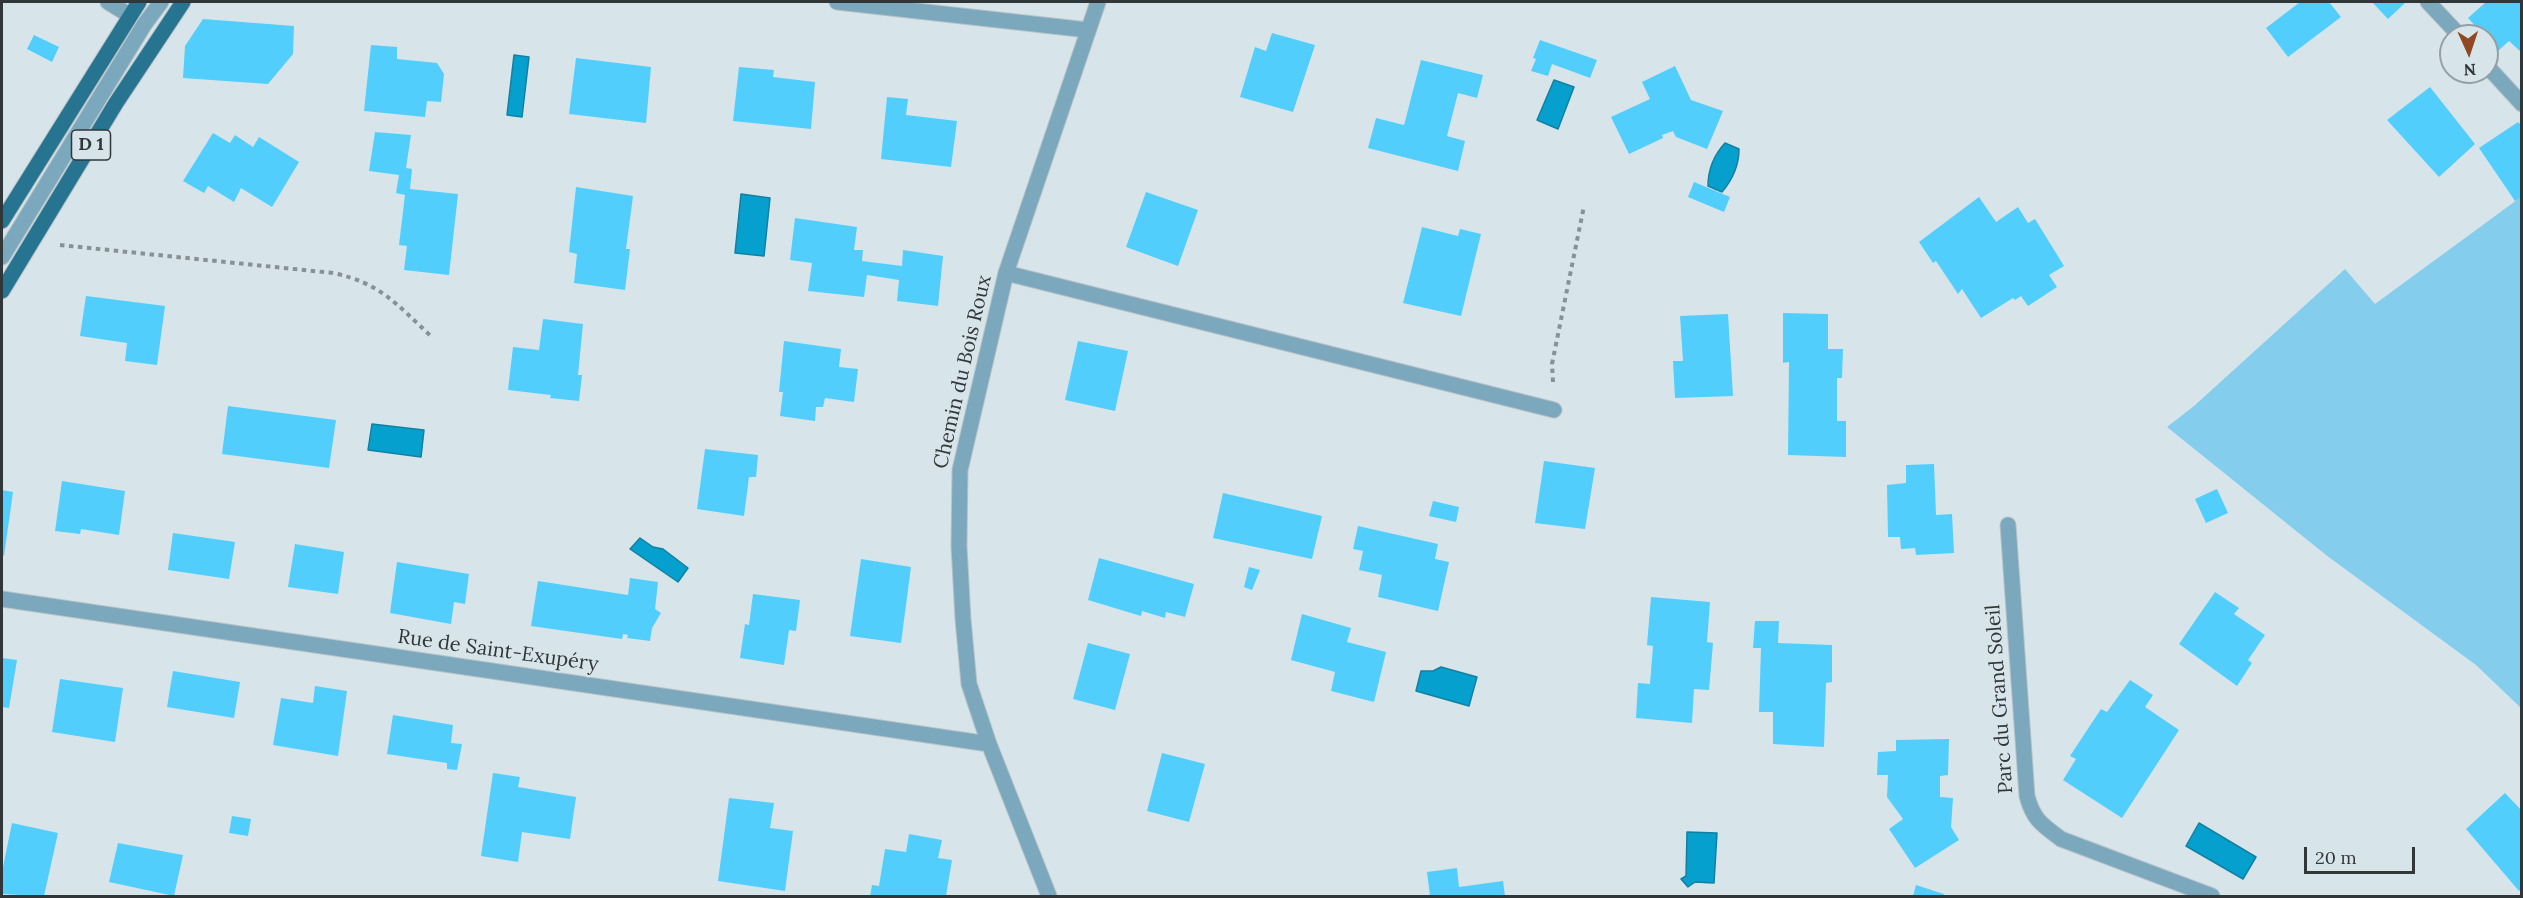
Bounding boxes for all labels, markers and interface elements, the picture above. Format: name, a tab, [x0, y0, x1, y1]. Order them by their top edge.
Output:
north arrow	[2439, 24, 2499, 84]
text: N	[2463, 60, 2477, 80]
road number: D 1	[72, 130, 110, 160]
street label: Chemin du Bois Roux	[929, 273, 997, 471]
street label: Parc du Grand Soleil	[1981, 604, 2019, 794]
street label: Rue de Saint-Exupéry	[396, 625, 600, 677]
scale bar	[2307, 835, 2418, 873]
text: 20 m	[2315, 846, 2357, 869]

